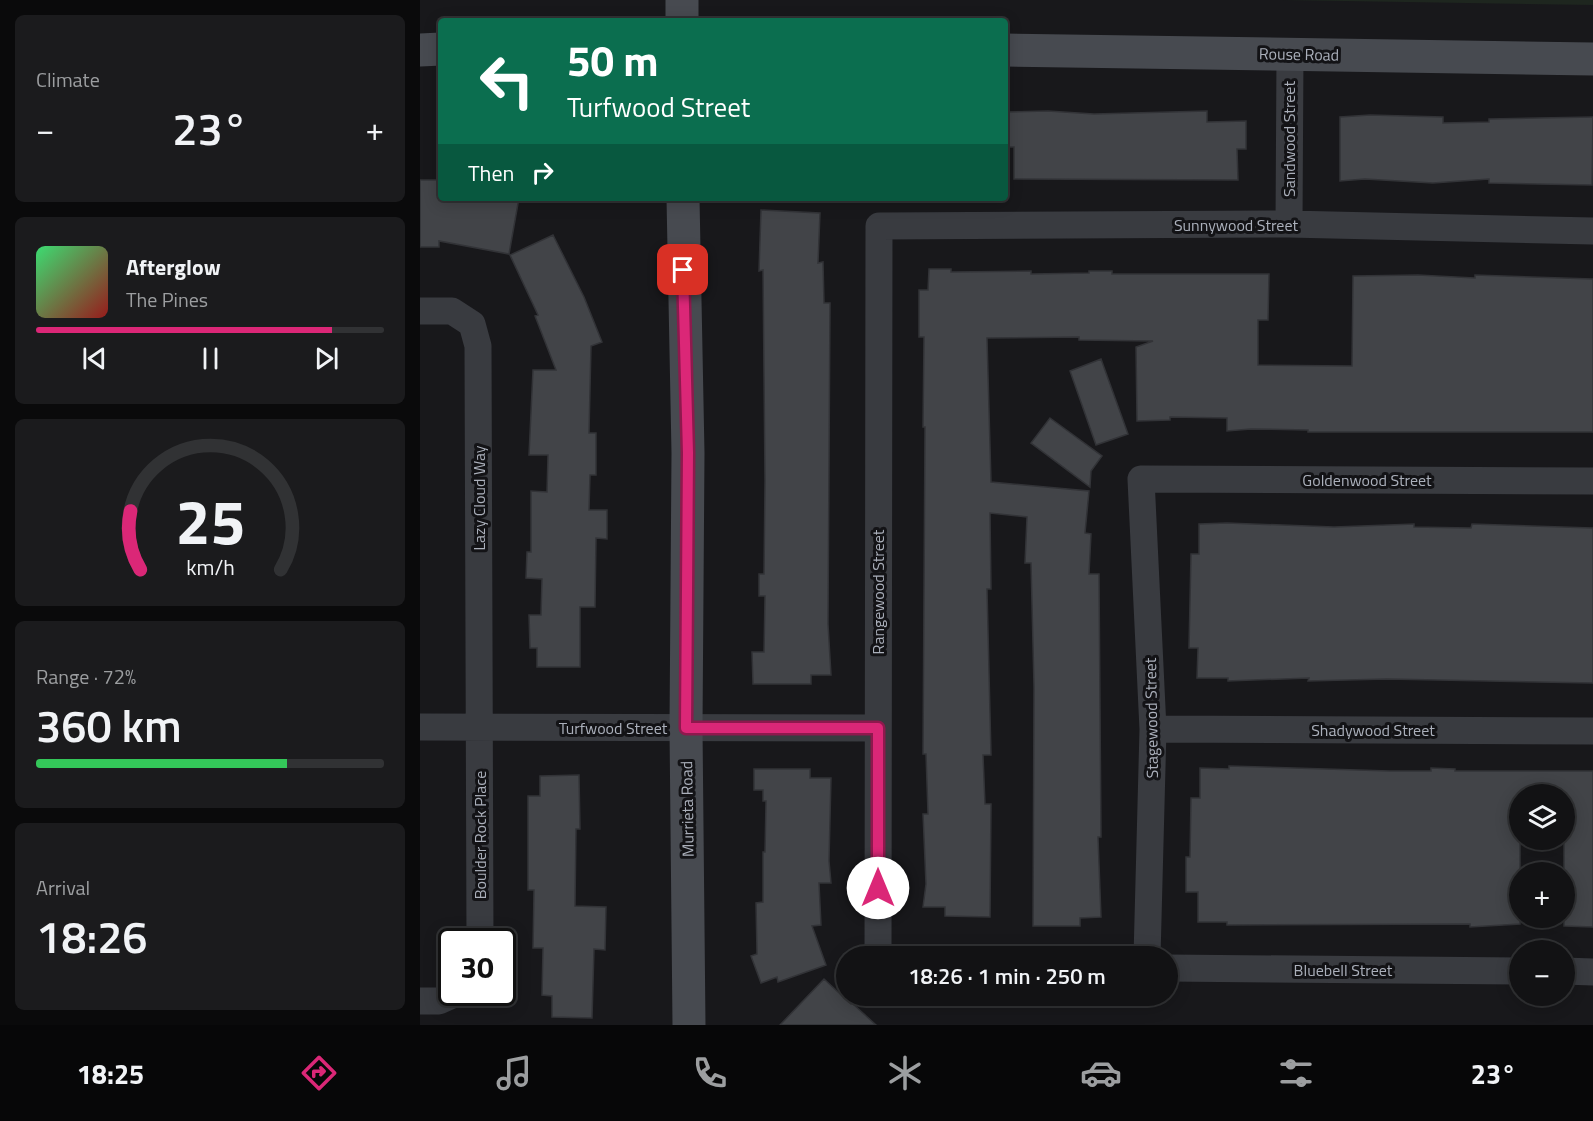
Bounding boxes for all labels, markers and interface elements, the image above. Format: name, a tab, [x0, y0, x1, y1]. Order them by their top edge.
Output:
text: 50 m	[567, 28, 659, 92]
street label: Rouse Road	[1259, 41, 1339, 67]
icon: left	[468, 42, 546, 120]
text: Climate	[36, 64, 100, 95]
street label: Sandwood Street	[1277, 81, 1301, 197]
text: Turfwood Street	[567, 86, 750, 127]
text: 23°	[172, 94, 248, 162]
text: −	[36, 104, 54, 154]
text: +	[366, 104, 384, 154]
text: Then	[468, 156, 514, 190]
icon: right	[526, 156, 559, 189]
street label: Sunnywood Street	[1174, 213, 1298, 237]
pin	[657, 244, 708, 295]
text: Afterglow	[126, 250, 221, 284]
icon: arrive	[666, 253, 699, 286]
text: The Pines	[126, 284, 208, 315]
icon: previous	[78, 342, 111, 375]
icon: pause	[194, 342, 227, 375]
icon: next	[310, 342, 343, 375]
street label: Lazy Cloud Way	[467, 445, 491, 551]
street label: Goldenwood Street	[1302, 468, 1432, 492]
text: 25	[175, 473, 245, 568]
street label: Rangewood Street	[866, 529, 890, 654]
text: km/h	[186, 551, 234, 583]
street label: Stagewood Street	[1138, 657, 1164, 779]
text: Range · 72%	[36, 661, 136, 692]
text: 360 km	[36, 691, 182, 759]
street label: Turfwood Street	[559, 716, 668, 740]
street label: Shadywood Street	[1311, 718, 1435, 742]
street label: Murrieta Road	[674, 761, 700, 857]
street label: Boulder Rock Place	[468, 771, 492, 899]
map controls	[1509, 784, 1575, 1006]
button: layers	[1509, 784, 1575, 850]
position arrow	[846, 856, 910, 920]
button: +	[1509, 862, 1575, 928]
text: Arrival	[36, 872, 90, 903]
text: 18:26	[36, 902, 148, 970]
speed limit sign: 30	[438, 928, 516, 1006]
button: −	[1509, 940, 1575, 1006]
street label: Bluebell Street	[1294, 958, 1393, 982]
text: 18:26 · 1 min · 250 m	[908, 959, 1106, 993]
icon: directions	[298, 1052, 340, 1094]
icon: music	[493, 1052, 535, 1094]
icon: phone	[689, 1052, 731, 1094]
icon: climate	[884, 1052, 926, 1094]
icon: car	[1080, 1052, 1122, 1094]
icon: filters	[1275, 1052, 1317, 1094]
text: 18:25	[77, 1053, 144, 1094]
text: 23°	[1471, 1053, 1516, 1094]

